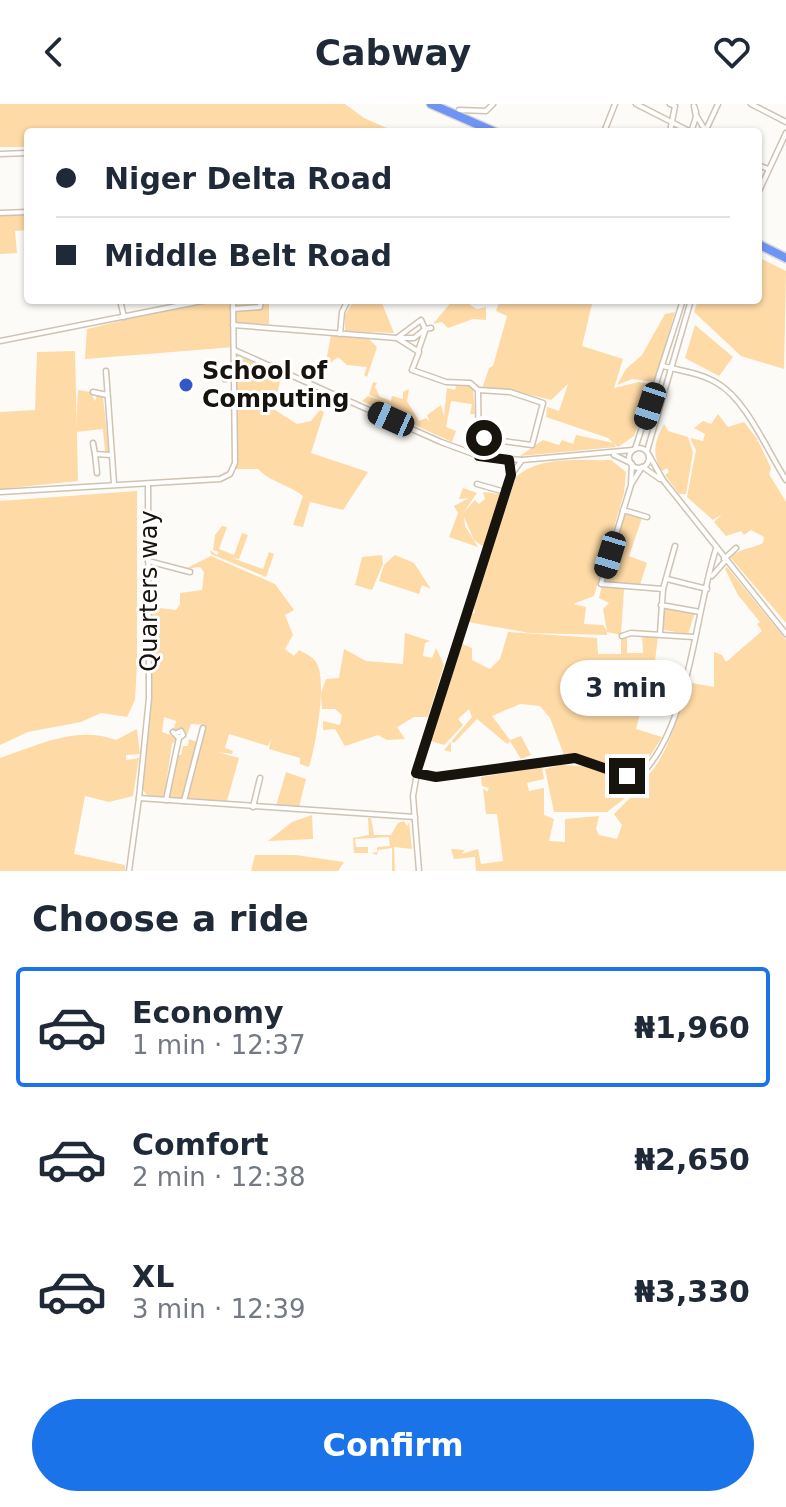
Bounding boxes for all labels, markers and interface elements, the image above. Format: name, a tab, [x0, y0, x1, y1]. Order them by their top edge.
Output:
icon: back	[32, 30, 76, 74]
icon: heart	[710, 30, 754, 74]
text: Cabway	[315, 32, 471, 73]
text: Niger Delta Road	[104, 161, 392, 196]
text: Middle Belt Road	[104, 238, 392, 273]
place label: School of Computing	[202, 357, 349, 413]
marker: School of Computing	[177, 376, 195, 394]
car	[631, 379, 669, 433]
car	[364, 398, 418, 440]
route start	[466, 420, 502, 456]
street label: Quarters way	[135, 510, 163, 672]
car	[592, 529, 628, 581]
callout: 3 min	[561, 660, 693, 716]
text: 3 min	[585, 673, 667, 703]
route end	[609, 758, 645, 794]
text: Choose a ride	[32, 898, 309, 939]
icon: car	[36, 991, 108, 1063]
text: Economy	[132, 995, 284, 1030]
text: ₦1,960	[634, 1010, 750, 1045]
text: 1 min · 12:37	[132, 1030, 306, 1060]
icon: car	[36, 1123, 108, 1195]
text: Comfort	[132, 1127, 269, 1162]
text: ₦2,650	[634, 1142, 750, 1177]
text: 2 min · 12:38	[132, 1162, 306, 1192]
icon: car	[36, 1255, 108, 1327]
text: XL	[132, 1259, 174, 1294]
text: ₦3,330	[634, 1274, 750, 1309]
text: 3 min · 12:39	[132, 1294, 306, 1324]
button: Confirm	[32, 1399, 754, 1491]

